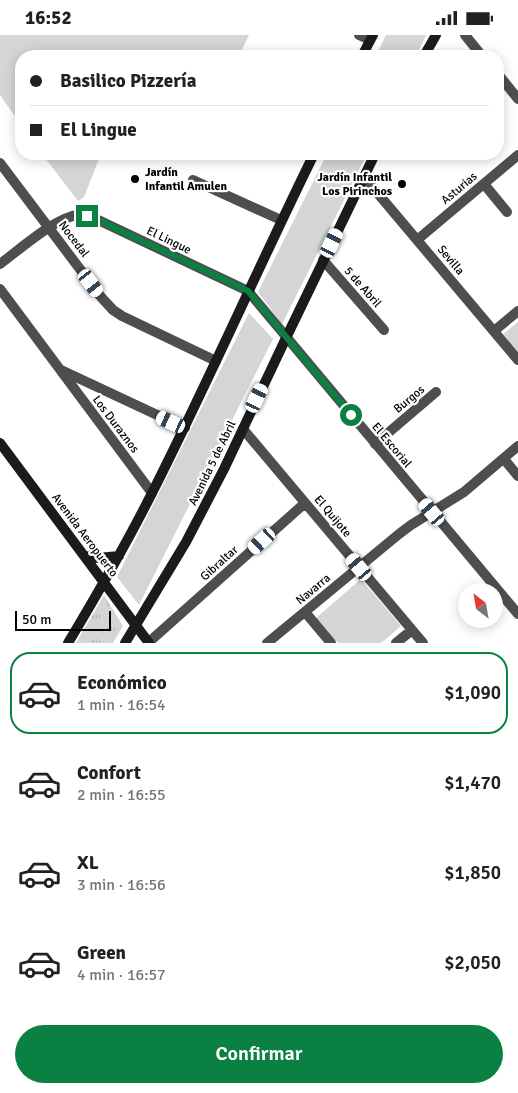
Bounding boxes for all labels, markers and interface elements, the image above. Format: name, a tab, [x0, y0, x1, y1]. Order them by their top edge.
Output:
text: 16:52	[25, 6, 72, 30]
text: Basilico Pizzería	[60, 69, 196, 93]
text: El Lingue	[60, 118, 137, 142]
place label: Jardín Infantil Amulen	[145, 165, 227, 194]
street label: Asturias	[438, 169, 480, 208]
place label: Jardín Infantil Los Pirinchos	[317, 170, 393, 199]
marker: Jardín Infantil Amulen	[129, 173, 141, 185]
marker: Jardín Infantil Los Pirinchos	[396, 178, 408, 190]
route end	[76, 205, 98, 227]
street label: Nocedal	[55, 218, 92, 261]
street label: El Lingue	[144, 223, 193, 258]
car	[318, 226, 345, 260]
street label: Sevilla	[434, 242, 467, 278]
street label: 5 de Abril	[341, 264, 385, 311]
car	[75, 267, 106, 299]
car	[243, 381, 270, 415]
street label: Burgos	[391, 382, 428, 417]
street label: Los Duraznos	[89, 393, 142, 456]
route start	[340, 404, 362, 426]
car	[154, 409, 187, 435]
street label: Avenida 5 de Abril	[185, 418, 240, 508]
street label: El Escorial	[368, 420, 415, 471]
street label: Avenida Aeropuerto	[48, 490, 121, 580]
street label: El Quijote	[311, 492, 354, 540]
car	[416, 496, 447, 528]
car	[245, 525, 278, 557]
street label: Gibraltar	[197, 542, 242, 584]
car	[343, 551, 374, 583]
street label: Navarra	[293, 571, 334, 608]
north arrow	[458, 583, 502, 627]
map controls	[458, 583, 503, 628]
scale bar	[15, 608, 111, 631]
text: 50 m	[22, 611, 51, 628]
icon: car	[17, 671, 62, 716]
text: Económico	[77, 671, 167, 695]
text: $1,090	[444, 681, 501, 705]
text: 1 min · 16:54	[77, 695, 166, 715]
icon: car	[17, 761, 62, 806]
text: Confort	[77, 761, 141, 785]
text: $1,470	[444, 771, 501, 795]
text: 2 min · 16:55	[77, 785, 166, 805]
icon: car	[17, 851, 62, 896]
text: XL	[77, 851, 99, 875]
text: $1,850	[444, 861, 501, 885]
text: 3 min · 16:56	[77, 875, 166, 895]
icon: car	[17, 941, 62, 986]
text: Green	[77, 941, 126, 965]
text: $2,050	[444, 951, 501, 975]
text: 4 min · 16:57	[77, 965, 166, 985]
button: Confirmar	[15, 1025, 503, 1083]

